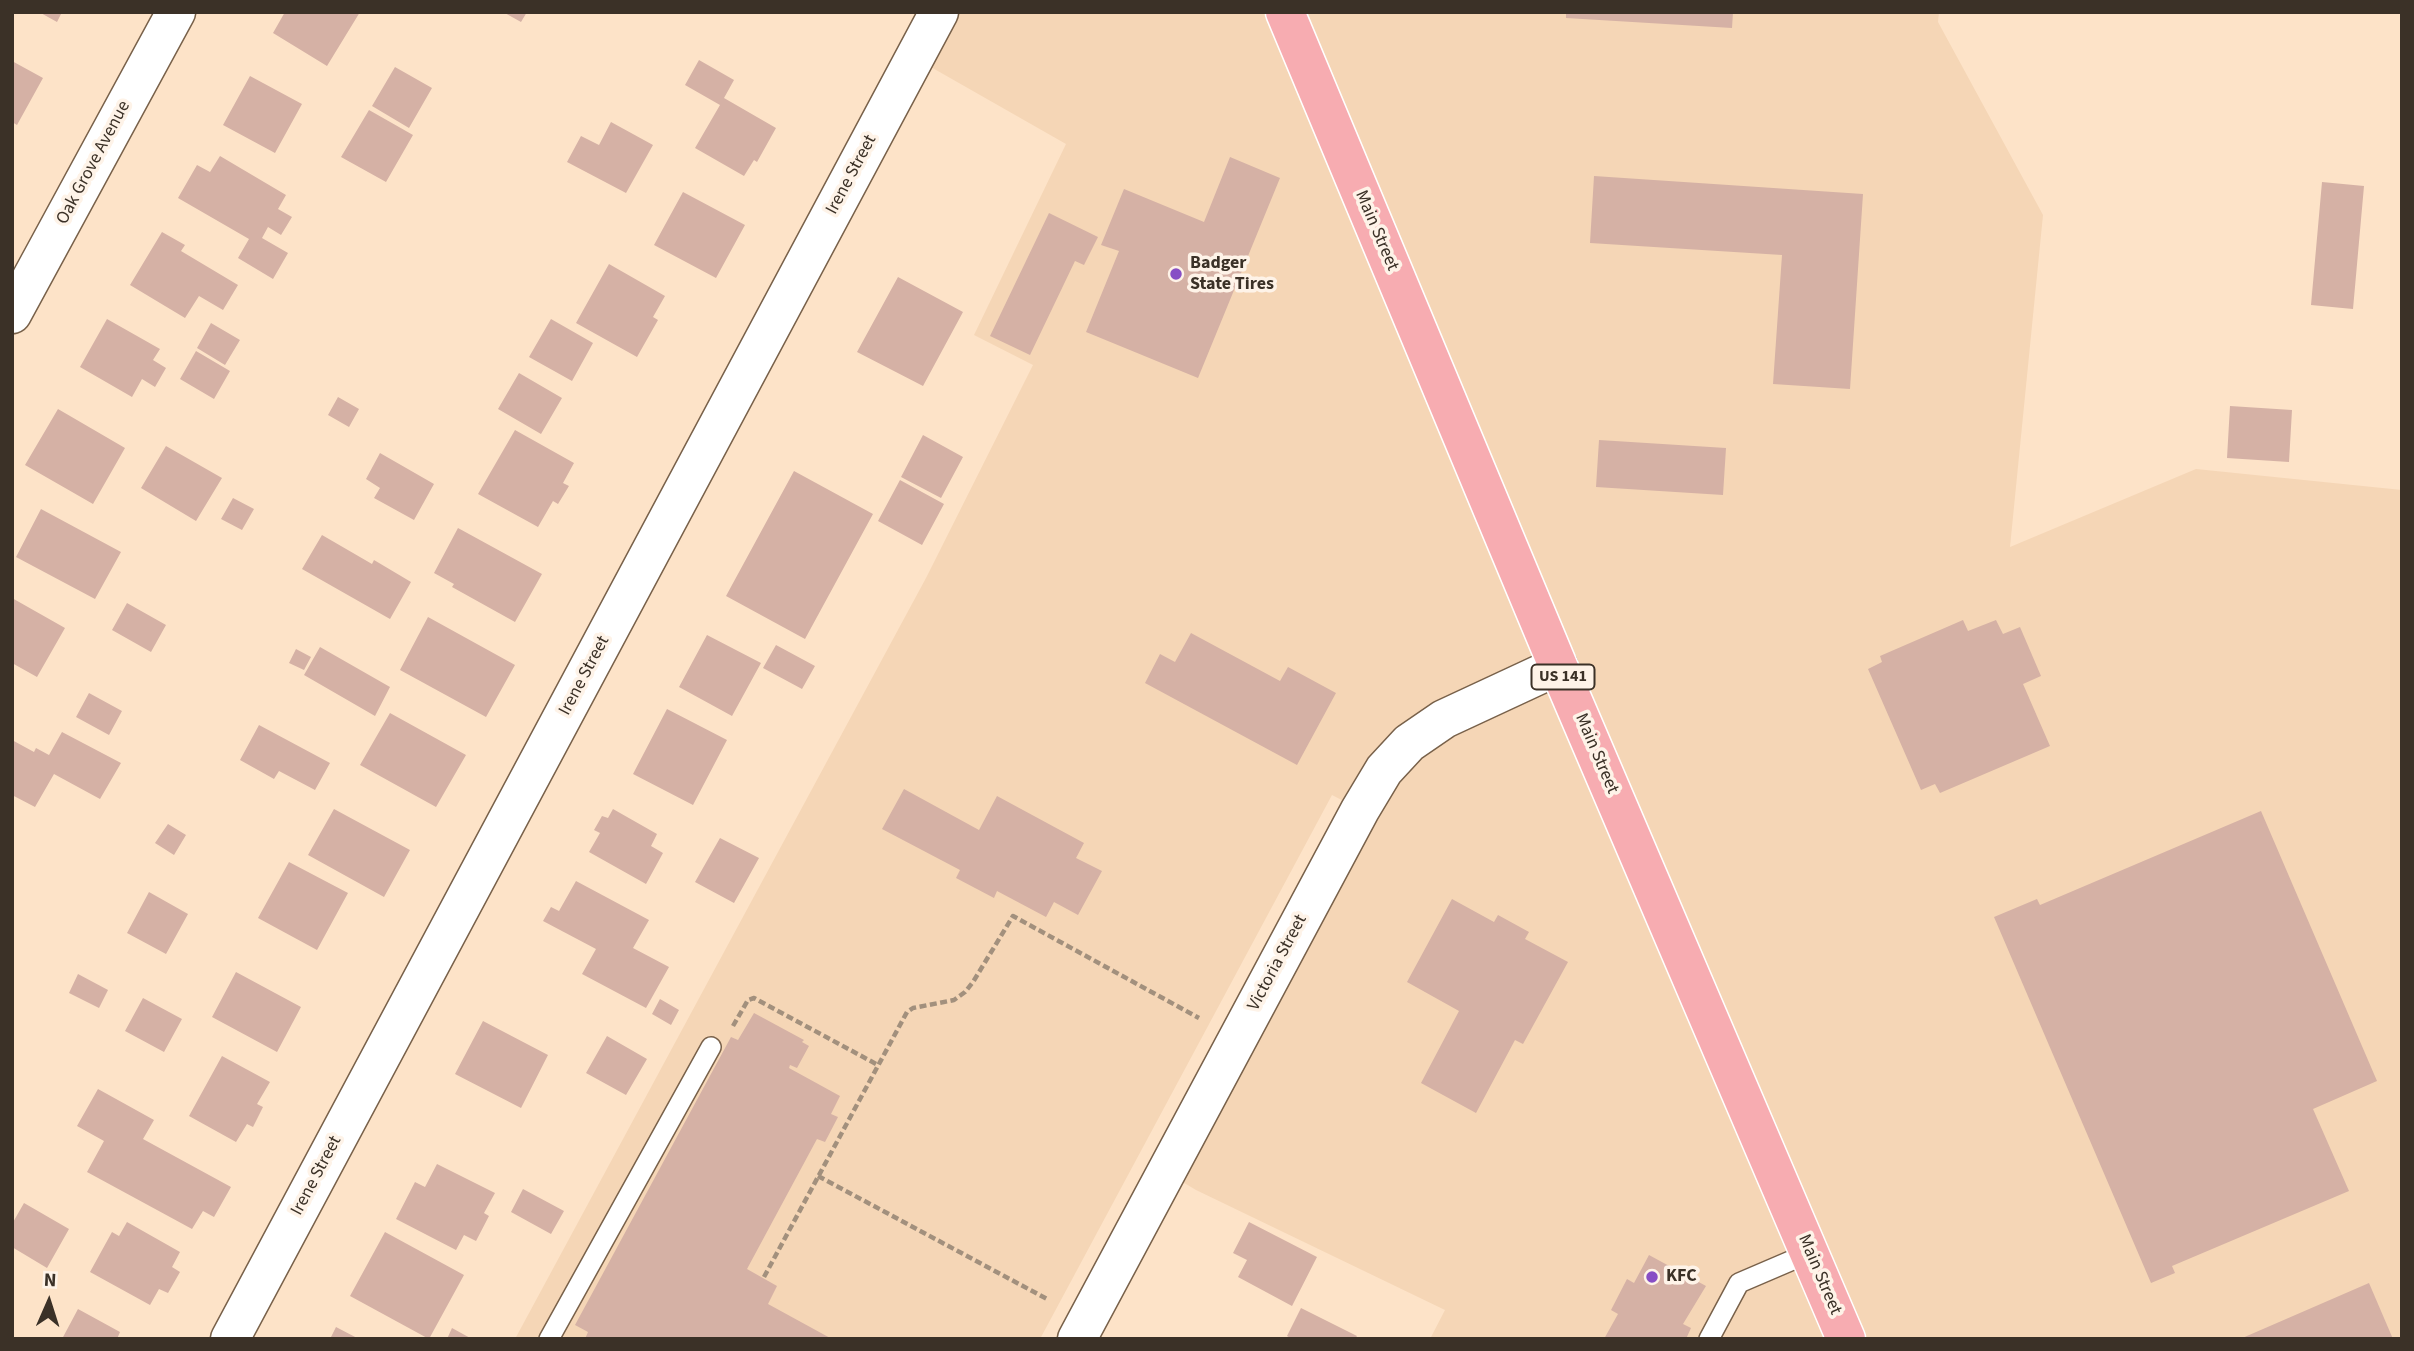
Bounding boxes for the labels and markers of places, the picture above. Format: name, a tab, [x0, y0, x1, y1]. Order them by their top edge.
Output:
place label: Badger State Tires	[1190, 253, 1274, 296]
marker: Badger State Tires	[1168, 266, 1184, 282]
place label: KFC	[1666, 1266, 1697, 1288]
marker: KFC	[1644, 1269, 1660, 1285]

